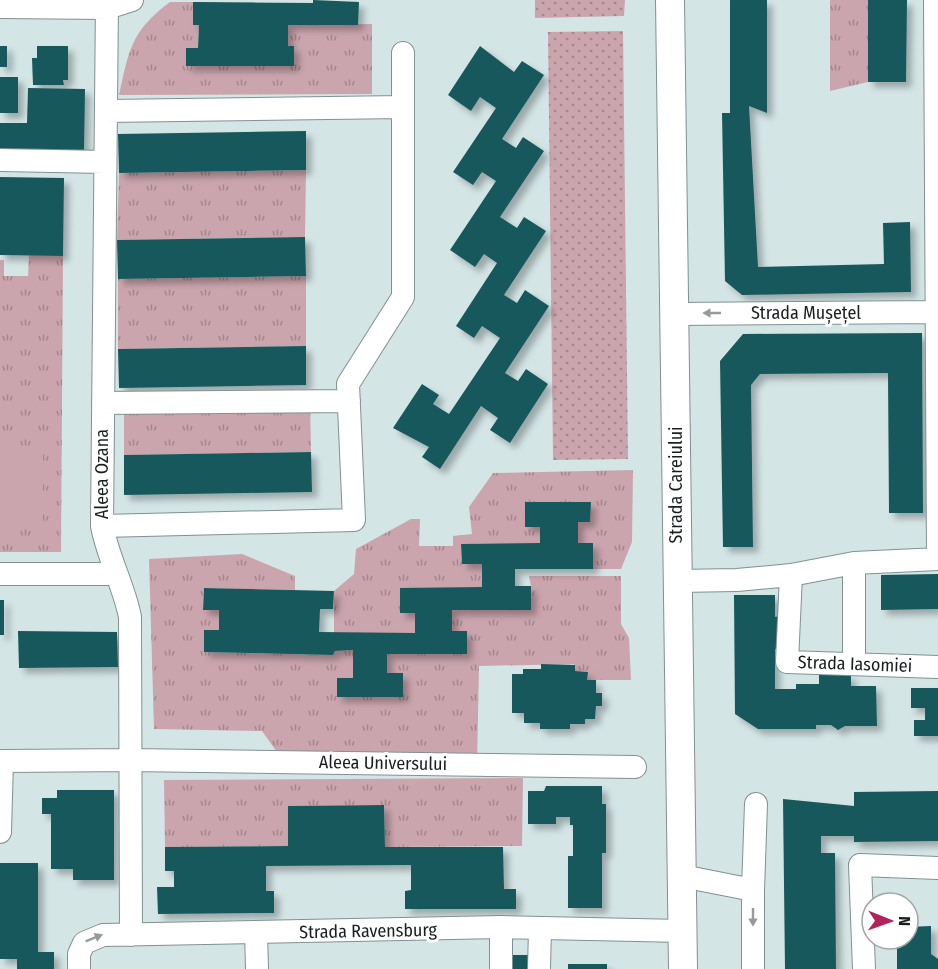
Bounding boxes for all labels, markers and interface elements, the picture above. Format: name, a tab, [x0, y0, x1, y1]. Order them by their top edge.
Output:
street label: Strada Mușețel	[751, 302, 861, 324]
one-way arrow	[702, 308, 721, 318]
street label: Strada Careiului	[665, 426, 687, 544]
street label: Aleea Ozana	[91, 429, 113, 519]
street label: Strada Iasomiei	[797, 651, 913, 677]
street label: Aleea Universului	[319, 751, 447, 775]
north arrow	[860, 891, 920, 951]
one-way arrow	[748, 908, 758, 927]
text: N	[895, 916, 914, 926]
street label: Strada Ravensburg	[299, 919, 438, 943]
one-way arrow	[85, 933, 103, 943]

